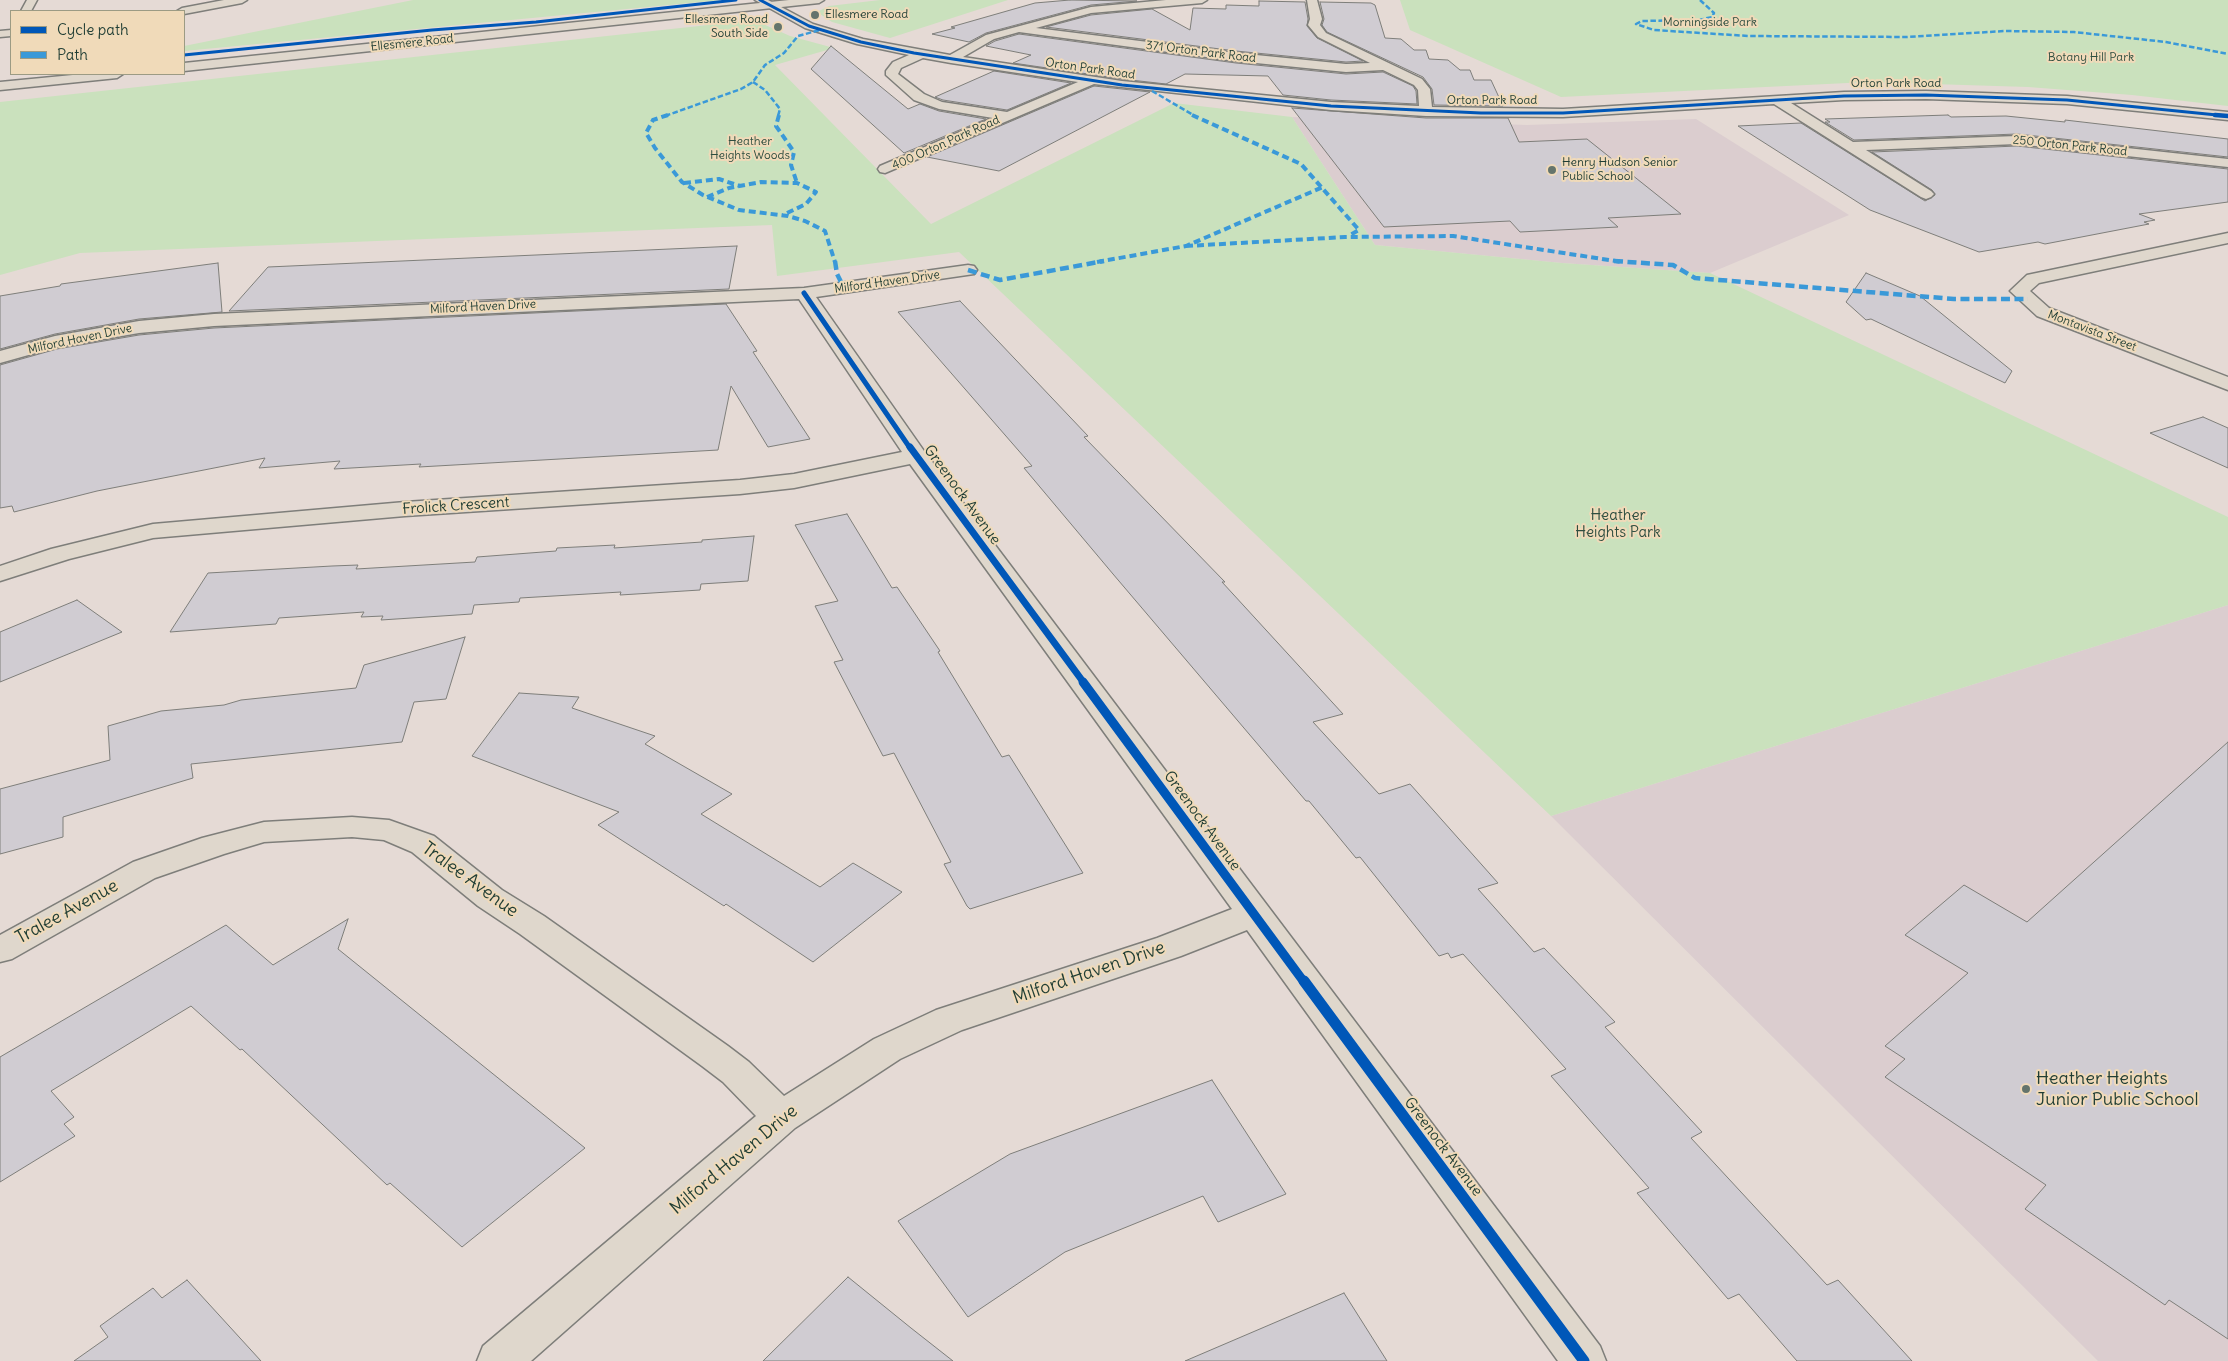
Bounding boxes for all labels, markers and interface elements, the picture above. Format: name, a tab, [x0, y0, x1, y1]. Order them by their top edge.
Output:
place label: Ellesmere Road	[825, 8, 908, 22]
marker: Ellesmere Road	[809, 9, 821, 21]
legend	[10, 10, 185, 75]
place label: Ellesmere Road South Side	[685, 13, 768, 41]
park label: Morningside Park	[1663, 16, 1757, 30]
text: Cycle path	[57, 20, 129, 39]
marker: Ellesmere Road South Side	[772, 21, 784, 33]
street label: Ellesmere Road	[370, 31, 454, 55]
street label: 371 Orton Park Road	[1145, 38, 1257, 66]
text: Path	[57, 45, 88, 64]
park label: Botany Hill Park	[2048, 51, 2134, 65]
street label: Orton Park Road	[1044, 56, 1136, 82]
street label: Orton Park Road	[1851, 77, 1941, 91]
street label: Orton Park Road	[1447, 94, 1537, 108]
street label: 400 Orton Park Road	[890, 113, 1002, 173]
street label: 250 Orton Park Road	[2012, 133, 2128, 159]
park label: Heather Heights Woods	[710, 135, 790, 163]
place label: Henry Hudson Senior Public School	[1562, 156, 1678, 184]
marker: Henry Hudson Senior Public School	[1546, 164, 1558, 176]
street label: Milford Haven Drive	[833, 267, 941, 297]
street label: Milford Haven Drive	[430, 297, 536, 317]
street label: Montavista Street	[2046, 307, 2138, 355]
street label: Milford Haven Drive	[27, 321, 133, 357]
street label: Greenock Avenue	[920, 442, 1004, 548]
street label: Frolick Crescent	[402, 493, 510, 519]
park label: Heather Heights Park	[1575, 507, 1661, 542]
street label: Greenock Avenue	[1160, 768, 1244, 874]
street label: Tralee Avenue	[418, 838, 522, 922]
street label: Tralee Avenue	[12, 875, 122, 949]
street label: Milford Haven Drive	[1010, 937, 1168, 1009]
place label: Heather Heights Junior Public School	[2036, 1068, 2198, 1110]
marker: Heather Heights Junior Public School	[2020, 1083, 2032, 1095]
street label: Greenock Avenue	[1400, 1094, 1486, 1200]
street label: Milford Haven Drive	[666, 1101, 802, 1219]

